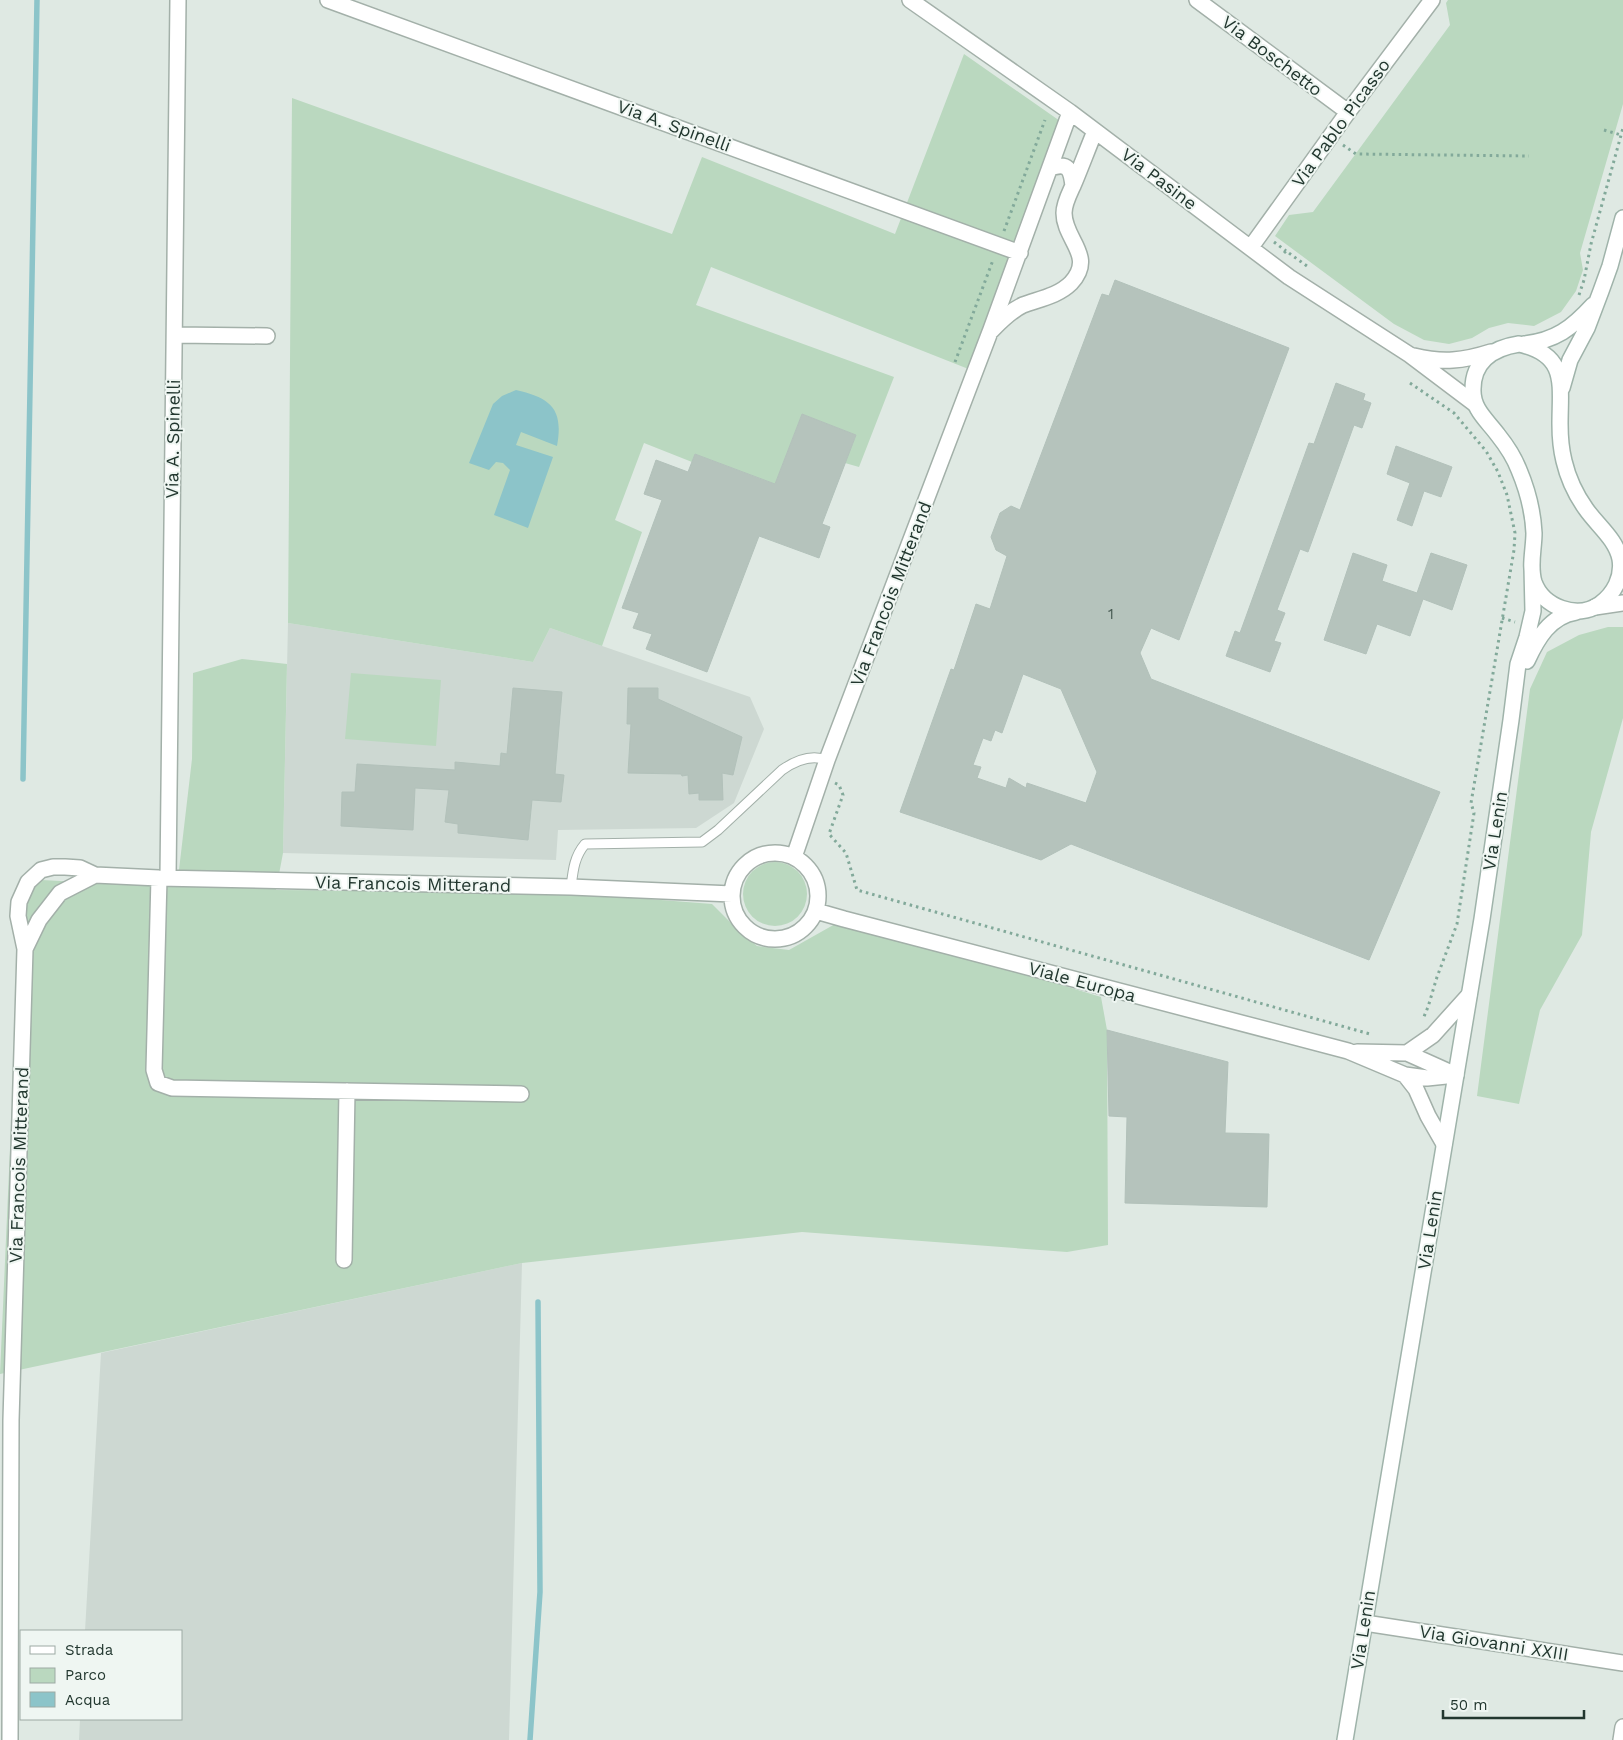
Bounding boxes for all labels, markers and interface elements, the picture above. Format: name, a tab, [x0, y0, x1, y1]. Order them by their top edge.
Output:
street label: Via Boschetto	[1218, 11, 1327, 100]
street label: Via Pablo Picasso	[1287, 55, 1394, 191]
street label: Via A. Spinelli	[614, 95, 734, 156]
street label: Via Pasine	[1117, 143, 1201, 214]
street label: Via A. Spinelli	[161, 379, 184, 499]
street label: Via Francois Mitterand	[846, 498, 936, 689]
house number: 1	[1108, 605, 1114, 623]
street label: Via Lenin	[1478, 790, 1511, 872]
street label: Via Francois Mitterand	[315, 871, 511, 896]
street label: Viale Europa	[1026, 957, 1138, 1006]
street label: Via Francois Mitterand	[5, 1066, 32, 1264]
street label: Via Lenin	[1413, 1189, 1446, 1271]
street label: Via Lenin	[1346, 1589, 1379, 1671]
street label: Via Giovanni XXIII	[1418, 1620, 1570, 1665]
legend	[20, 1630, 182, 1720]
text: Strada	[65, 1641, 114, 1659]
text: Parco	[65, 1666, 106, 1684]
scale bar	[1443, 1688, 1584, 1720]
text: Acqua	[65, 1691, 111, 1709]
text: 50 m	[1450, 1696, 1487, 1714]

